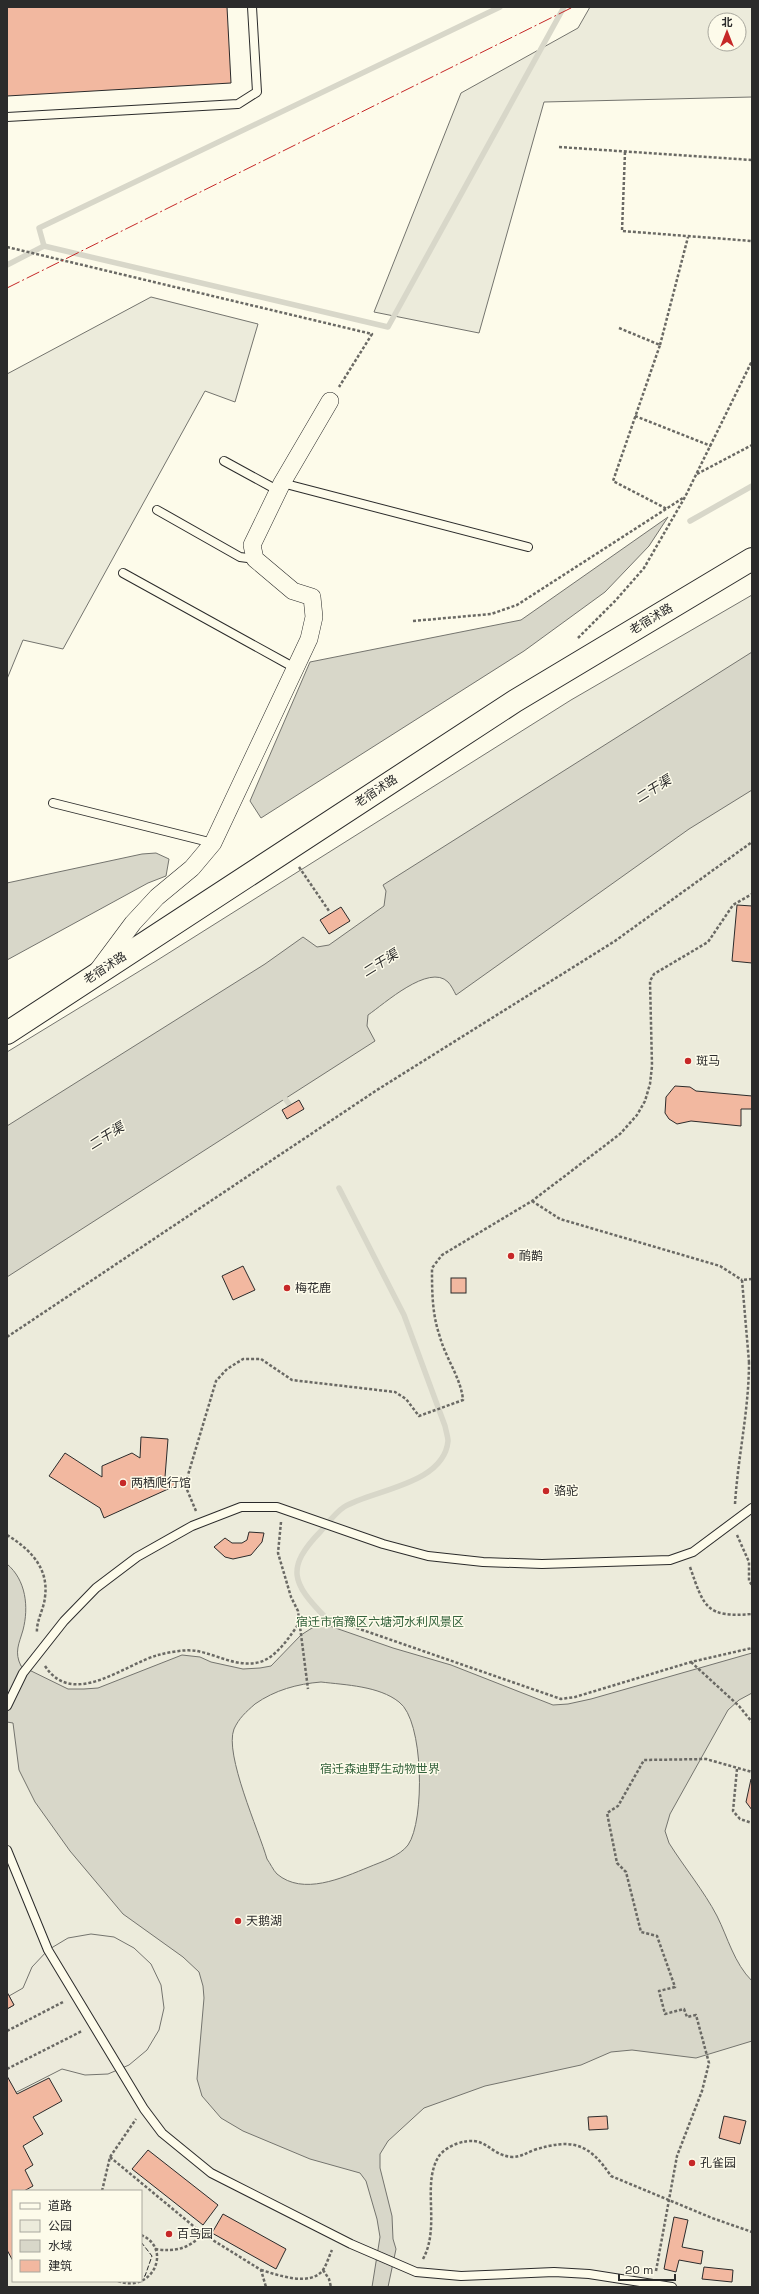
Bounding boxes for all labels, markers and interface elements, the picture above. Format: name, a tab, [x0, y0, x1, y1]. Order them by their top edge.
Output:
north arrow	[707, 12, 747, 52]
text: 北	[722, 15, 733, 29]
street label: 老宿沭路	[626, 600, 676, 638]
water label: 二干渠	[632, 770, 676, 807]
street label: 老宿沭路	[352, 771, 400, 811]
water label: 二干渠	[359, 944, 403, 981]
street label: 老宿沭路	[81, 948, 129, 988]
place label: 斑马	[696, 1053, 720, 1069]
marker: 斑马	[683, 1056, 693, 1066]
water label: 二干渠	[85, 1117, 129, 1154]
place label: 鸸鹋	[519, 1248, 543, 1264]
marker: 鸸鹋	[506, 1251, 516, 1261]
place label: 梅花鹿	[295, 1280, 331, 1296]
marker: 梅花鹿	[282, 1283, 292, 1293]
place label: 两栖爬行馆	[131, 1475, 191, 1491]
marker: 两栖爬行馆	[118, 1478, 128, 1488]
place label: 骆驼	[554, 1483, 578, 1499]
marker: 骆驼	[541, 1486, 551, 1496]
park label: 宿迁市宿豫区六塘河水利风景区	[296, 1614, 464, 1630]
park label: 宿迁森迪野生动物世界	[320, 1761, 440, 1777]
place label: 天鹅湖	[246, 1913, 282, 1929]
marker: 天鹅湖	[233, 1916, 243, 1926]
place label: 孔雀园	[700, 2155, 736, 2171]
marker: 孔雀园	[687, 2158, 697, 2168]
legend	[12, 2190, 142, 2282]
text: 道路	[48, 2198, 72, 2214]
text: 公园	[48, 2218, 72, 2234]
place label: 百鸟园	[177, 2226, 213, 2242]
marker: 百鸟园	[164, 2229, 174, 2239]
text: 水域	[48, 2238, 72, 2254]
scale bar	[619, 2256, 675, 2282]
text: 建筑	[48, 2258, 72, 2274]
text: 20 m	[625, 2262, 653, 2278]

